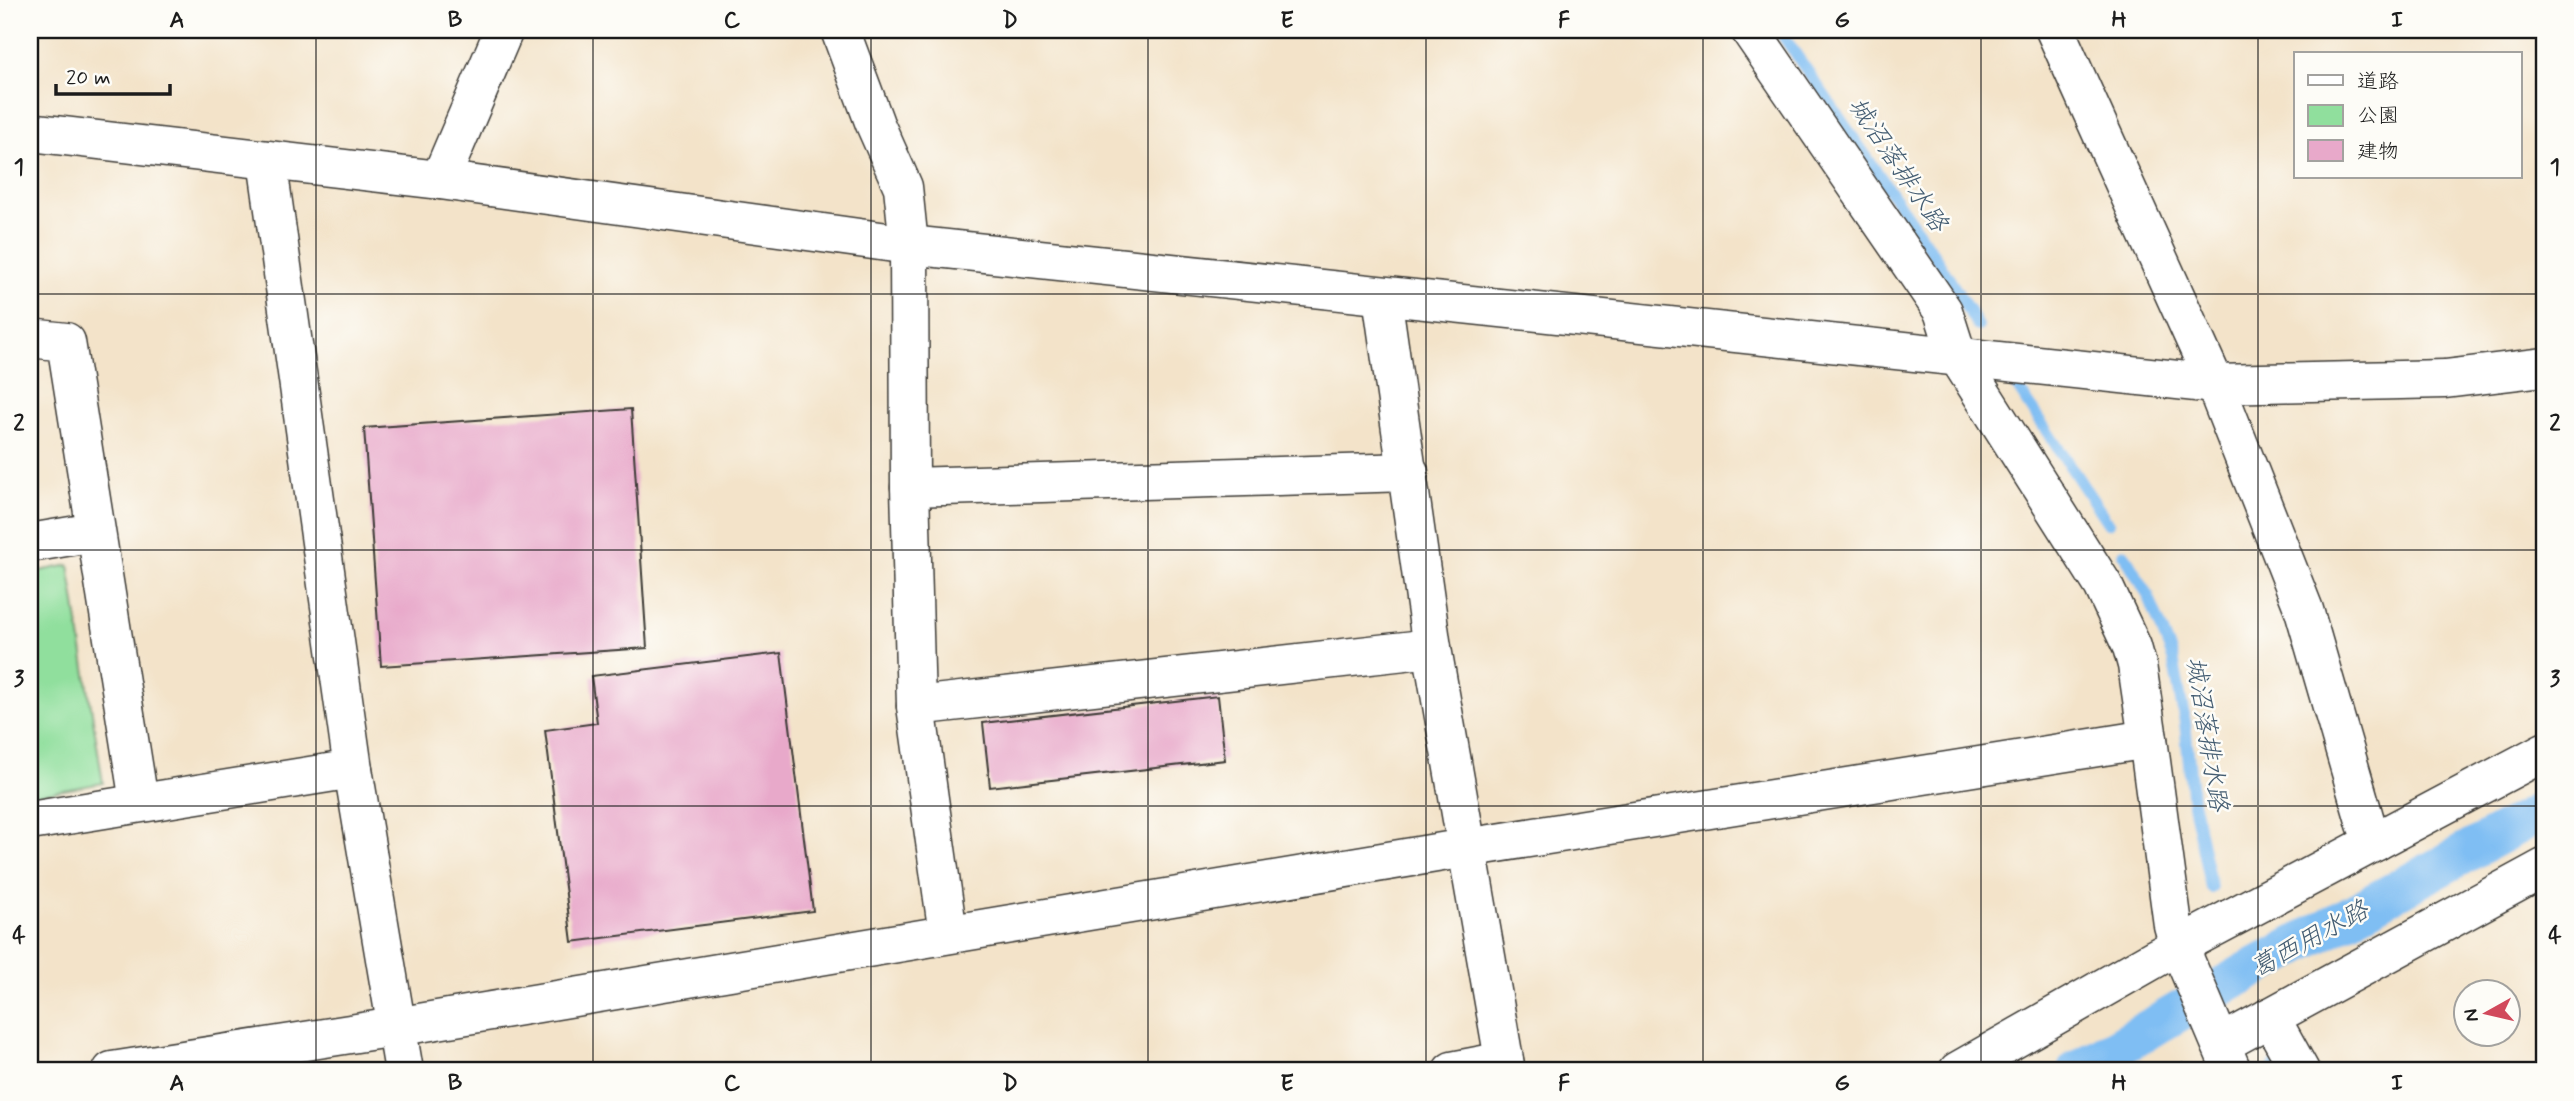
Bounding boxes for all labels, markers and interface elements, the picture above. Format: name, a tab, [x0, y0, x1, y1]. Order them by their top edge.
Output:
text: A	[169, 6, 185, 36]
text: B	[448, 6, 463, 36]
text: C	[724, 6, 741, 36]
text: D	[1002, 6, 1018, 36]
text: E	[1280, 6, 1294, 36]
text: F	[1558, 6, 1570, 36]
text: G	[1834, 6, 1850, 36]
text: H	[2111, 6, 2127, 36]
text: I	[2391, 6, 2403, 36]
scale bar	[56, 52, 170, 96]
legend	[2294, 52, 2522, 178]
text: 20 m	[66, 64, 111, 92]
text: 道路	[2357, 68, 2399, 96]
water label: 城沼落排水路	[1839, 91, 1956, 241]
text: 公園	[2357, 102, 2399, 130]
text: 建物	[2357, 138, 2399, 166]
text: 1	[14, 153, 24, 183]
text: 1	[2550, 153, 2560, 183]
text: 2	[13, 409, 25, 439]
text: 2	[2549, 409, 2561, 439]
water label: 城沼落排水路	[2177, 654, 2235, 816]
text: 3	[14, 665, 25, 695]
text: 3	[2550, 665, 2561, 695]
water label: 葛西用水路	[2245, 893, 2377, 986]
text: 4	[12, 921, 26, 951]
text: 4	[2548, 921, 2562, 951]
north arrow	[2452, 978, 2522, 1048]
text: N	[2458, 1007, 2485, 1023]
text: A	[169, 1069, 185, 1099]
text: B	[448, 1069, 463, 1099]
text: C	[724, 1069, 741, 1099]
text: D	[1002, 1069, 1018, 1099]
text: E	[1280, 1069, 1294, 1099]
text: F	[1558, 1069, 1570, 1099]
text: G	[1834, 1069, 1850, 1099]
text: H	[2111, 1069, 2127, 1099]
text: I	[2391, 1069, 2403, 1099]

